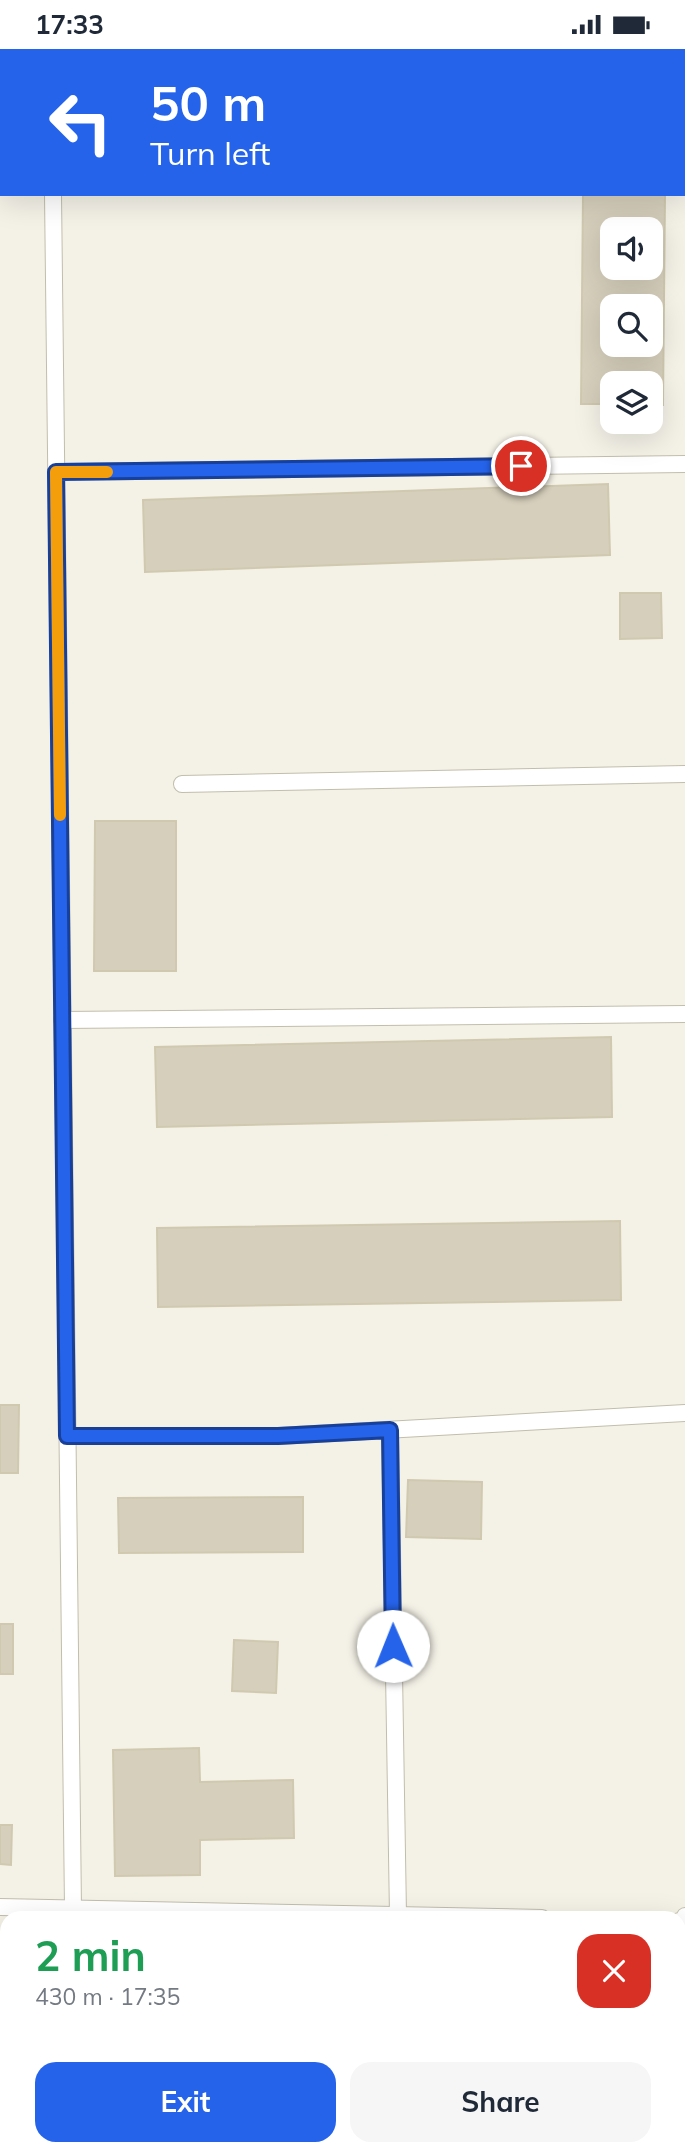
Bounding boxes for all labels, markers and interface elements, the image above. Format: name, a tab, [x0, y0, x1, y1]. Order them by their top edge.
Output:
text: 17:33	[35, 8, 104, 41]
text: 50 m	[150, 72, 266, 133]
icon: left	[35, 77, 126, 168]
text: Turn left	[150, 133, 270, 173]
map controls	[600, 217, 663, 434]
button: sound	[600, 217, 663, 280]
button: search	[600, 294, 663, 357]
button: layers	[600, 371, 663, 434]
pin	[491, 436, 551, 496]
icon: arrive	[502, 447, 540, 485]
position arrow	[356, 1609, 430, 1683]
text: 2 min	[35, 1929, 146, 1982]
button: close	[577, 1934, 651, 2008]
text: 430 m · 17:35	[35, 1982, 180, 2011]
button: Exit	[35, 2062, 336, 2142]
button: Share	[350, 2062, 651, 2142]

